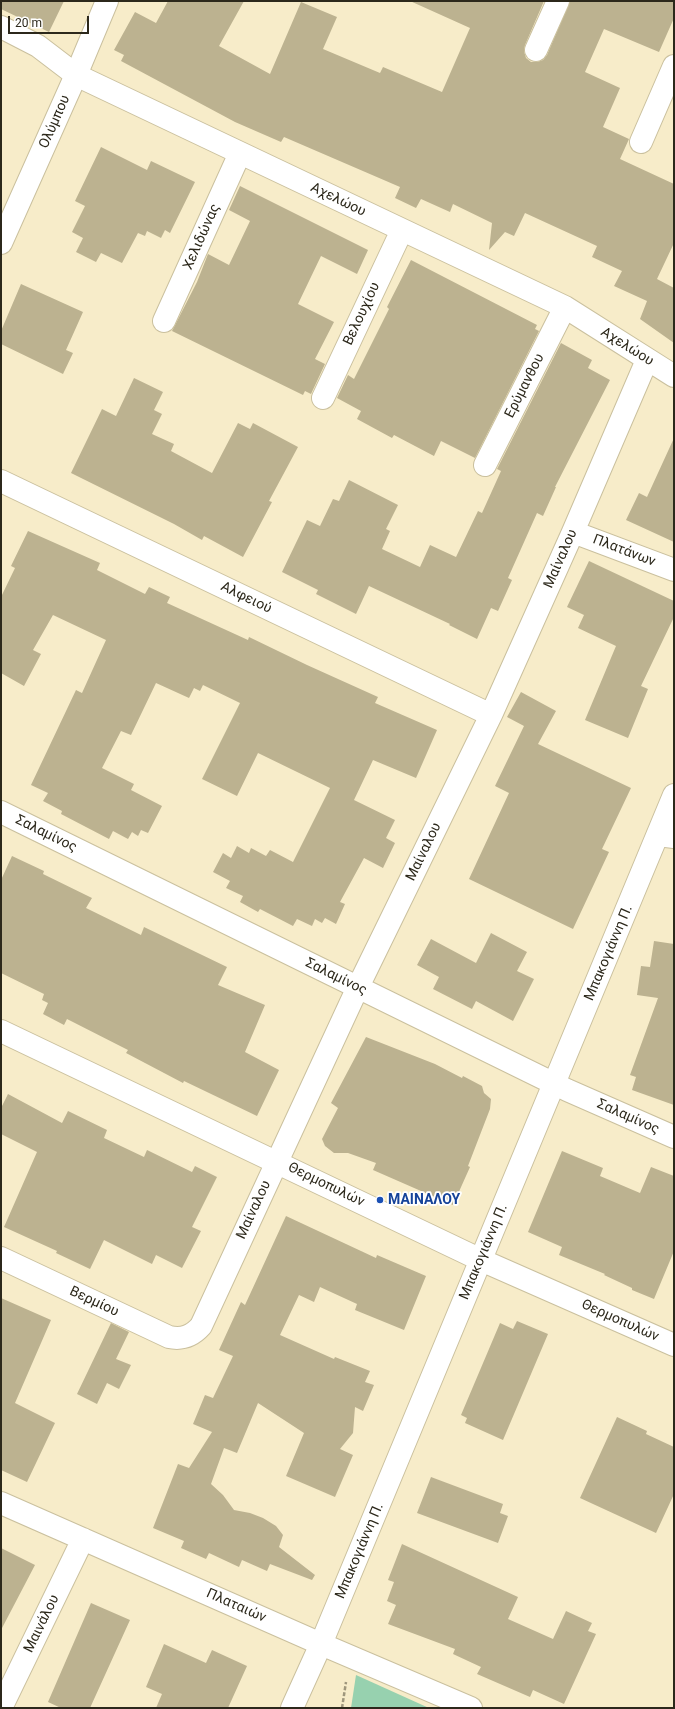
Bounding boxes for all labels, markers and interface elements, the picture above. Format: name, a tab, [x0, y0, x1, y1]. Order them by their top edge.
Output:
scale bar	[10, 8, 91, 34]
text: 20 m	[15, 16, 42, 30]
street label: Ολύμπου	[36, 93, 74, 151]
street label: Αχελώου	[308, 179, 368, 221]
street label: Χελιδώνας	[180, 202, 224, 272]
street label: Βελουχίου	[340, 280, 384, 348]
street label: Αχελώου	[597, 324, 657, 370]
street label: Ερύμανθου	[502, 351, 548, 421]
street label: Μαίναλου	[541, 527, 581, 591]
street label: Πλατάνων	[590, 531, 658, 571]
street label: Αλφειού	[218, 578, 274, 618]
street label: Σαλαμίνος	[12, 812, 80, 856]
street label: Μαίναλου	[403, 820, 445, 884]
street label: Μπακογιάννη Π.	[581, 903, 637, 1003]
street label: Σαλαμίνος	[302, 955, 370, 999]
street label: Σαλαμίνος	[594, 1096, 662, 1138]
street label: Θερμοπυλών	[285, 1159, 367, 1211]
street label: Μαίναλου	[233, 1178, 275, 1242]
place label: ΜΑΙΝΑΛΟΥ	[388, 1192, 460, 1208]
marker: ΜΑΙΝΑΛΟΥ	[375, 1195, 385, 1205]
street label: Μπακογιάννη Π.	[456, 1202, 512, 1302]
street label: Βερμίου	[67, 1283, 121, 1321]
street label: Θερμοπυλών	[579, 1296, 661, 1346]
street label: Μπακογιάννη Π.	[332, 1501, 388, 1601]
street label: Πλαταιών	[204, 1585, 268, 1627]
street label: Μαινάλου	[21, 1592, 63, 1656]

